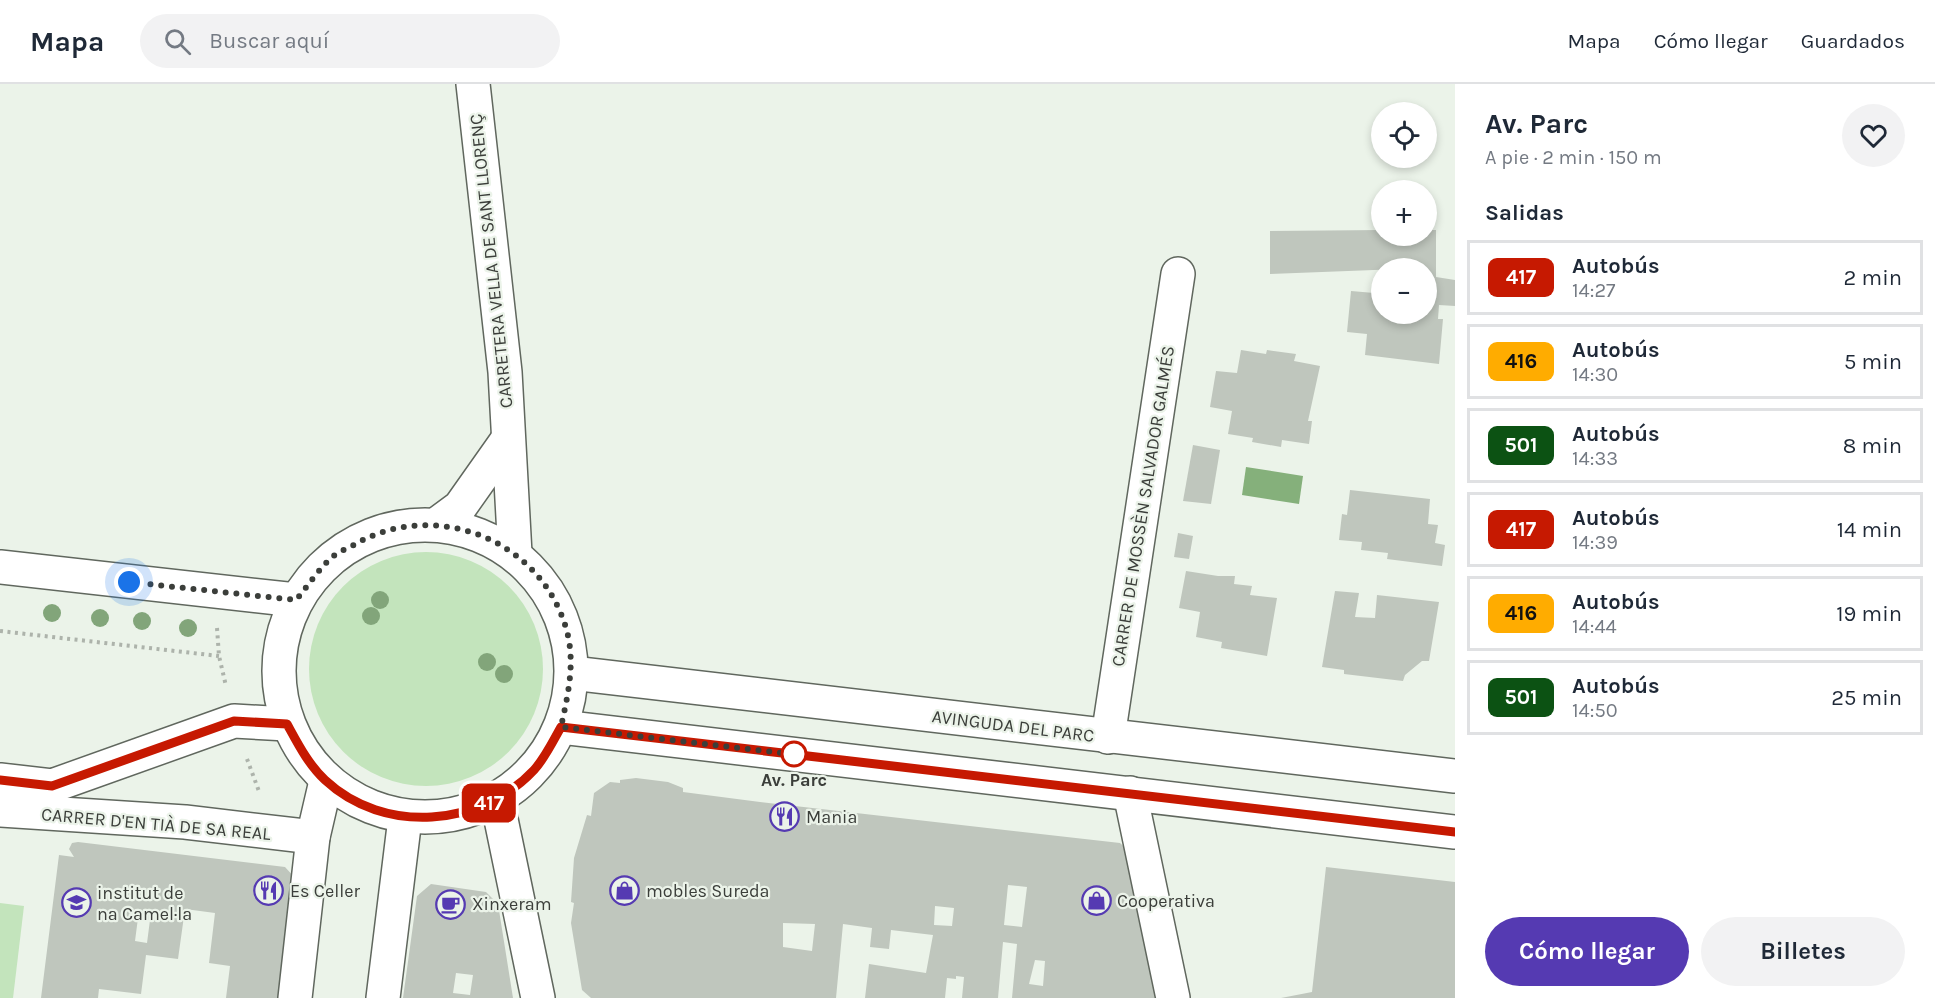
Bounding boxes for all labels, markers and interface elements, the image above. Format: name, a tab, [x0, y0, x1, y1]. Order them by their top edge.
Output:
search box	[140, 14, 560, 68]
text: Mapa	[30, 25, 104, 58]
icon: search	[161, 25, 194, 58]
text: Buscar aquí	[209, 28, 329, 54]
text: Mapa	[1567, 29, 1621, 53]
text: Cómo llegar	[1654, 29, 1768, 53]
text: Guardados	[1801, 29, 1905, 53]
map controls	[1371, 102, 1437, 324]
button: locate	[1371, 102, 1437, 168]
button: heart	[1842, 104, 1905, 167]
text: Av. Parc	[1485, 107, 1588, 140]
street label: CARRETERA VELLA DE SANT LLORENÇ	[465, 113, 517, 409]
text: A pie · 2 min · 150 m	[1485, 146, 1662, 169]
button: +	[1371, 180, 1437, 246]
text: Salidas	[1485, 200, 1564, 226]
text: Autobús	[1572, 253, 1660, 279]
button: −	[1371, 258, 1437, 324]
text: 417	[1506, 265, 1536, 289]
text: 2 min	[1844, 265, 1902, 291]
text: 14:27	[1572, 279, 1615, 302]
text: Autobús	[1572, 337, 1660, 363]
street label: CARRER DE MOSSÈN SALVADOR GALMÉS	[1106, 344, 1179, 668]
text: 416	[1505, 349, 1537, 373]
text: 5 min	[1844, 349, 1902, 375]
text: 14:30	[1572, 363, 1618, 386]
text: Autobús	[1572, 421, 1660, 447]
text: 501	[1505, 433, 1538, 457]
text: 8 min	[1843, 433, 1902, 459]
text: 14:33	[1572, 447, 1618, 470]
text: Autobús	[1572, 505, 1660, 531]
text: 417	[1506, 517, 1536, 541]
text: 14 min	[1837, 517, 1902, 543]
text: 14:39	[1572, 531, 1618, 554]
your location	[114, 567, 144, 597]
text: Autobús	[1572, 589, 1660, 615]
text: 416	[1505, 601, 1537, 625]
text: 19 min	[1836, 601, 1902, 627]
text: 14:44	[1572, 615, 1617, 638]
text: Autobús	[1572, 673, 1660, 699]
text: 501	[1505, 685, 1538, 709]
text: 25 min	[1831, 685, 1902, 711]
text: 14:50	[1572, 699, 1618, 722]
street label: AVINGUDA DEL PARC	[931, 705, 1095, 747]
marker: Av. Parc	[781, 741, 807, 767]
place label: Av. Parc	[761, 769, 827, 791]
line badge: 417	[454, 784, 524, 822]
text: 417	[474, 791, 504, 815]
restaurant icon: Mania	[769, 801, 801, 833]
street label: CARRER D'EN TIÀ DE SA REAL	[40, 802, 272, 845]
place label: Mania	[806, 806, 857, 828]
restaurant icon: Es Celler	[253, 875, 285, 907]
shop icon: mobles Sureda	[609, 875, 641, 907]
place label: Es Celler	[290, 880, 360, 902]
place label: mobles Sureda	[646, 880, 769, 902]
place label: institut de na Camel·la	[97, 882, 192, 925]
shop icon: Cooperativa	[1080, 885, 1112, 917]
school or university icon: institut de na Camel·la	[60, 887, 92, 919]
cafe icon: Xinxeram	[435, 888, 467, 920]
place label: Cooperativa	[1117, 890, 1215, 912]
place label: Xinxeram	[472, 893, 551, 915]
button: Cómo llegar	[1485, 917, 1689, 986]
button: Billetes	[1701, 917, 1905, 986]

